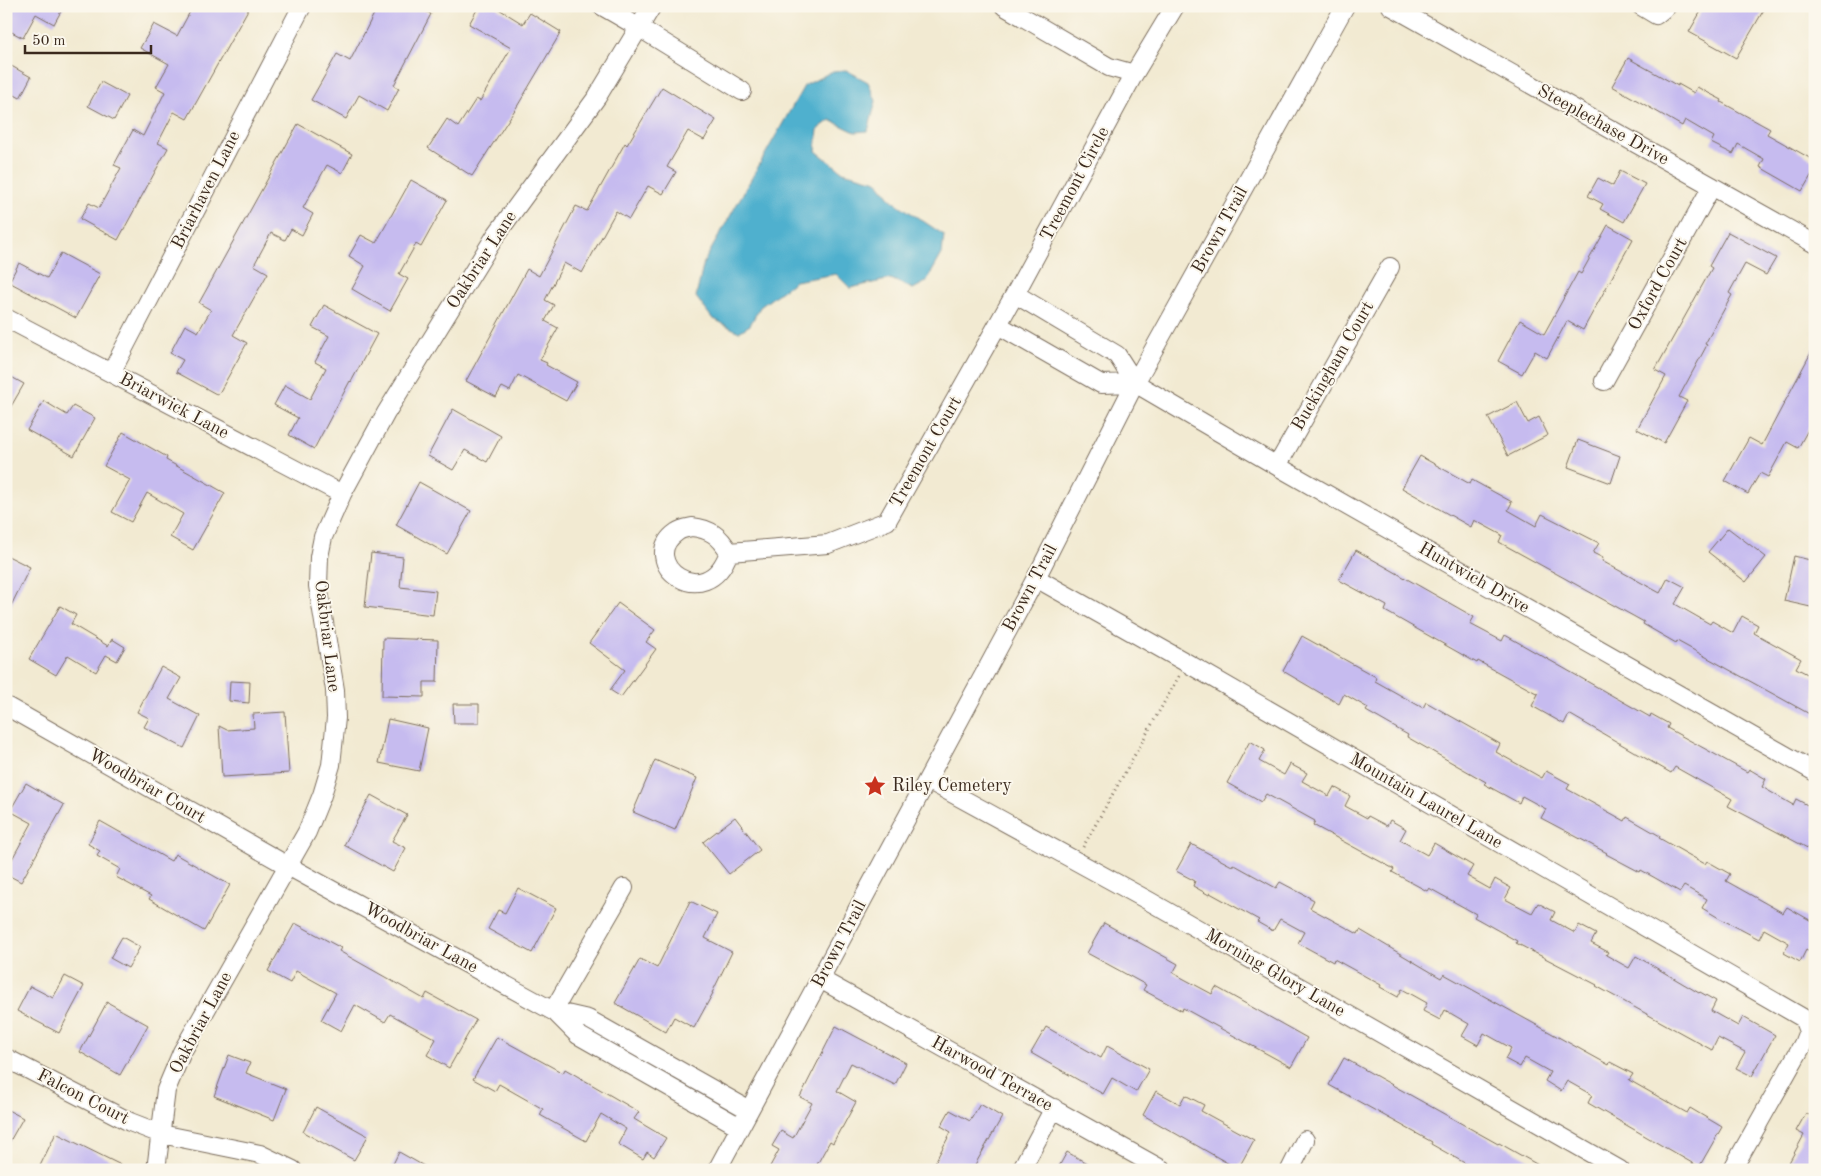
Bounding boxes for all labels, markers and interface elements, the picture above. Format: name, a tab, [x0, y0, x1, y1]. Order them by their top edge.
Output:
scale bar	[25, 22, 151, 54]
text: 50 m	[32, 34, 66, 49]
street label: Steeplechase Drive	[1534, 81, 1672, 169]
street label: Treemont Circle	[1037, 124, 1113, 244]
street label: Briarhaven Lane	[169, 128, 243, 252]
street label: Brown Trail	[1189, 184, 1251, 276]
street label: Oakbriar Lane	[444, 208, 520, 312]
street label: Oxford Court	[1625, 235, 1691, 333]
street label: Buckingham Court	[1289, 298, 1377, 434]
street label: Briarwick Lane	[116, 370, 232, 442]
street label: Treemont Court	[887, 393, 965, 511]
street label: Huntwich Drive	[1416, 539, 1532, 617]
street label: Brown Trail	[1000, 541, 1061, 635]
street label: Oakbriar Lane	[311, 579, 343, 693]
street label: Woodbriar Court	[85, 745, 209, 827]
street label: Mountain Laurel Lane	[1346, 750, 1506, 852]
place icon: Riley Cemetery	[862, 773, 888, 799]
place label: Riley Cemetery	[892, 777, 1012, 795]
street label: Brown Trail	[809, 897, 870, 991]
street label: Woodbriar Lane	[361, 899, 481, 977]
street label: Morning Glory Lane	[1202, 926, 1348, 1020]
street label: Oakbriar Lane	[167, 969, 235, 1077]
street label: Harwood Terrace	[928, 1033, 1056, 1115]
street label: Falcon Court	[34, 1066, 132, 1128]

